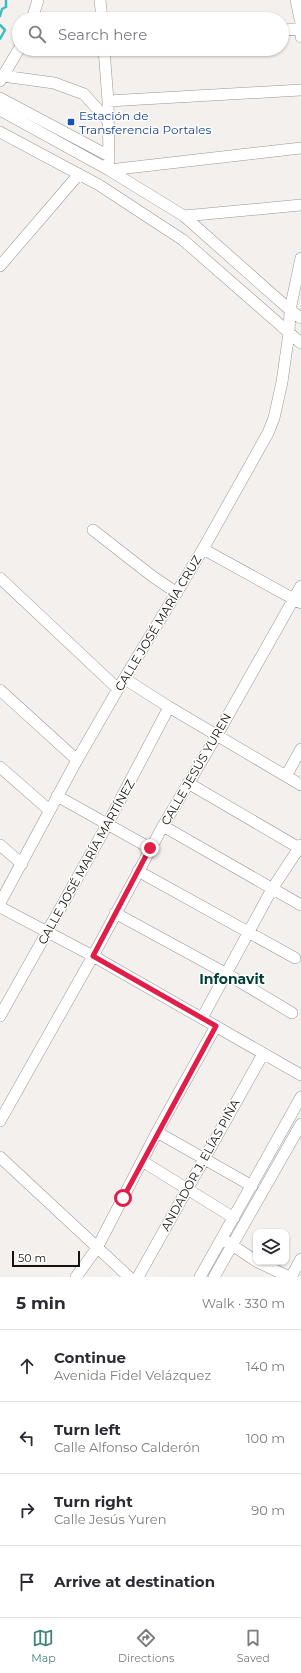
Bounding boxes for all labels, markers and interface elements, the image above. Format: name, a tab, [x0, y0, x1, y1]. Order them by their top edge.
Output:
search box	[12, 12, 289, 56]
icon: search	[26, 23, 48, 45]
text: Search here	[58, 25, 147, 44]
place label: Estación de Transferencia Portales	[79, 108, 212, 137]
marker: Estación de Transferencia Portales	[66, 117, 76, 127]
street label: CALLE JOSÉ MARÍA CRUZ	[112, 552, 205, 693]
street label: CALLE JESÚS YUREN	[158, 710, 234, 828]
street label: CALLE JOSÉ MARÍA MARTÍNEZ	[34, 777, 138, 947]
route end	[141, 839, 159, 857]
district label: Infonavit	[199, 970, 265, 988]
street label: ANDADOR J. ELÍAS PIÑA	[157, 1096, 243, 1234]
route start	[114, 1189, 132, 1207]
map controls	[253, 1229, 289, 1265]
button: layers	[253, 1229, 289, 1265]
scale bar	[12, 1249, 80, 1268]
text: 50 m	[18, 1251, 46, 1265]
text: 5 min	[16, 1293, 66, 1313]
text: Walk · 330 m	[202, 1295, 285, 1311]
text: Continue	[54, 1348, 126, 1367]
icon: ahead	[16, 1355, 38, 1377]
text: 140 m	[246, 1358, 285, 1374]
text: Avenida Fidel Velázquez	[54, 1367, 211, 1383]
text: Turn left	[54, 1420, 121, 1439]
icon: left	[16, 1427, 38, 1449]
text: 100 m	[246, 1430, 285, 1446]
text: Calle Alfonso Calderón	[54, 1439, 200, 1455]
text: Turn right	[54, 1492, 133, 1511]
icon: right	[16, 1499, 38, 1521]
text: 90 m	[251, 1502, 285, 1518]
text: Calle Jesús Yuren	[54, 1511, 166, 1527]
icon: arrive	[16, 1571, 38, 1593]
text: Arrive at destination	[54, 1572, 215, 1591]
tab: Map	[31, 1627, 56, 1665]
tab: Directions	[118, 1627, 174, 1665]
tab: Saved	[237, 1627, 270, 1665]

